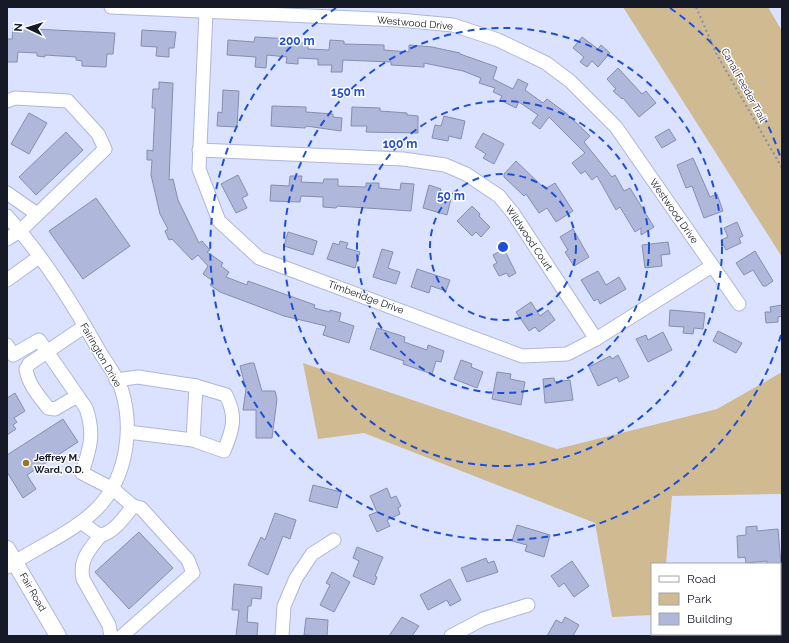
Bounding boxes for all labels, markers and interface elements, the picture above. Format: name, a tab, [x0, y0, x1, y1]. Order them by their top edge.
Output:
north arrow	[8, 8, 48, 48]
street label: Westwood Drive	[377, 14, 454, 32]
text: N	[12, 23, 25, 32]
text: 200 m	[279, 34, 315, 48]
street label: Canal Feeder Trail	[719, 46, 769, 124]
text: 150 m	[331, 85, 365, 99]
text: 100 m	[383, 137, 417, 151]
street label: Westwood Drive	[648, 177, 700, 246]
text: 50 m	[437, 189, 465, 203]
street label: Wildwood Court	[503, 203, 555, 273]
centre of rings	[496, 240, 510, 254]
street label: Timberidge Drive	[327, 278, 406, 316]
street label: Fairington Drive	[78, 321, 124, 389]
place label: Jeffrey M. Ward, O.D.	[34, 452, 84, 475]
marker: Jeffrey M. Ward, O.D.	[21, 458, 31, 468]
legend	[651, 563, 781, 635]
street label: Fair Road	[18, 571, 48, 613]
text: Road	[687, 572, 716, 586]
text: Park	[687, 592, 712, 606]
text: Building	[687, 612, 733, 626]

